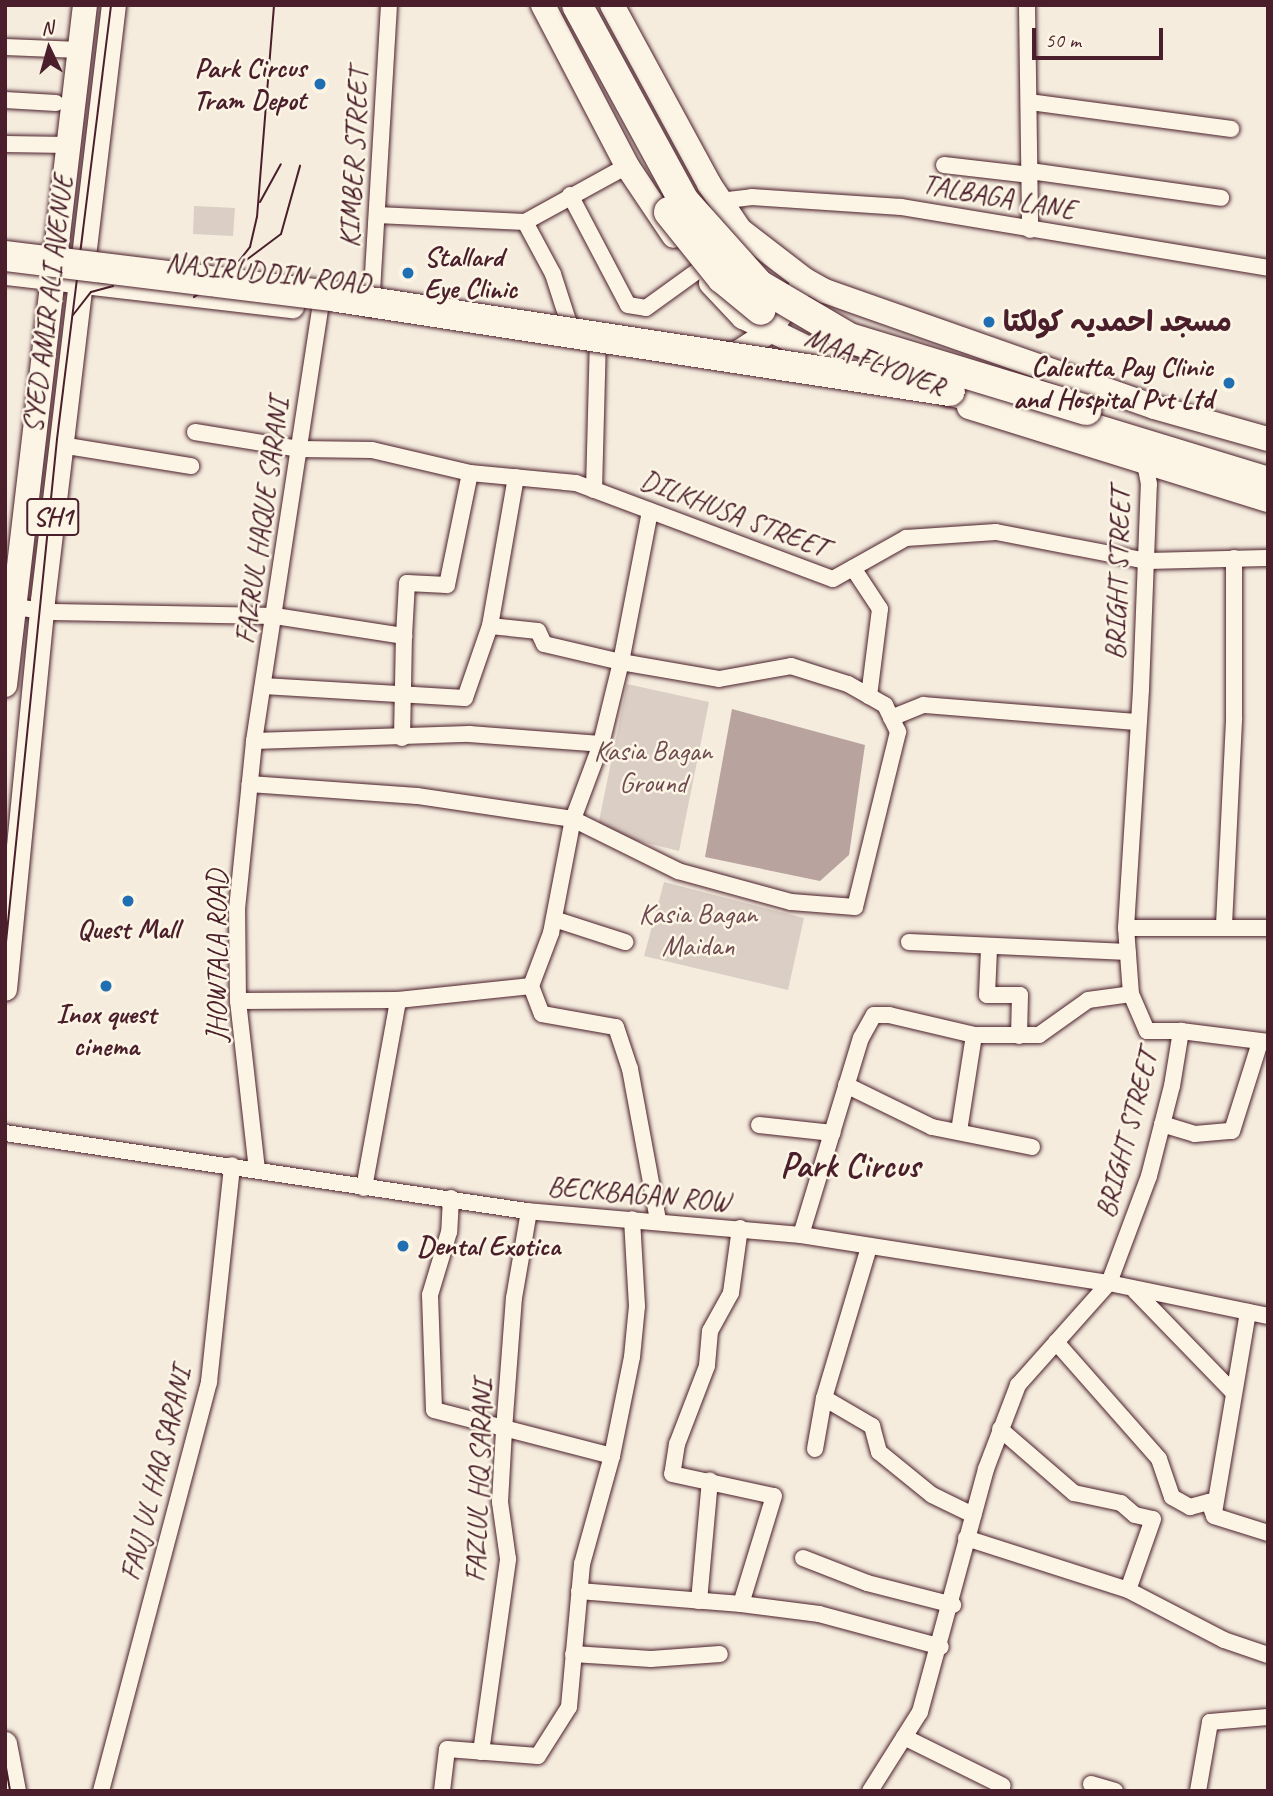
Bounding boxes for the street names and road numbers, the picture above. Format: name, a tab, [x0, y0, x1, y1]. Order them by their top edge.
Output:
street label: KIMBER STREET	[333, 68, 375, 248]
street label: TALBAGA LANE	[920, 167, 1078, 227]
street label: SYED AMIR ALI AVENUE	[15, 173, 81, 435]
street label: NASIRUDDIN ROAD	[163, 245, 373, 301]
street label: MAA FLYOVER	[800, 320, 950, 404]
street label: FAZRUL HAQUE SARANI	[228, 397, 296, 645]
street label: DILKHUSA STREET	[636, 463, 832, 565]
street label: BRIGHT STREET	[1098, 488, 1138, 660]
road number: SH1	[25, 495, 81, 540]
street label: JHOWTALA ROAD	[200, 869, 234, 1043]
street label: BRIGHT STREET	[1089, 1047, 1165, 1221]
street label: BECKBAGAN ROW	[546, 1169, 732, 1219]
street label: FAUJ UL HAQ SARANI	[113, 1364, 199, 1584]
street label: FAZLUL HQ SARANI	[459, 1380, 499, 1582]

